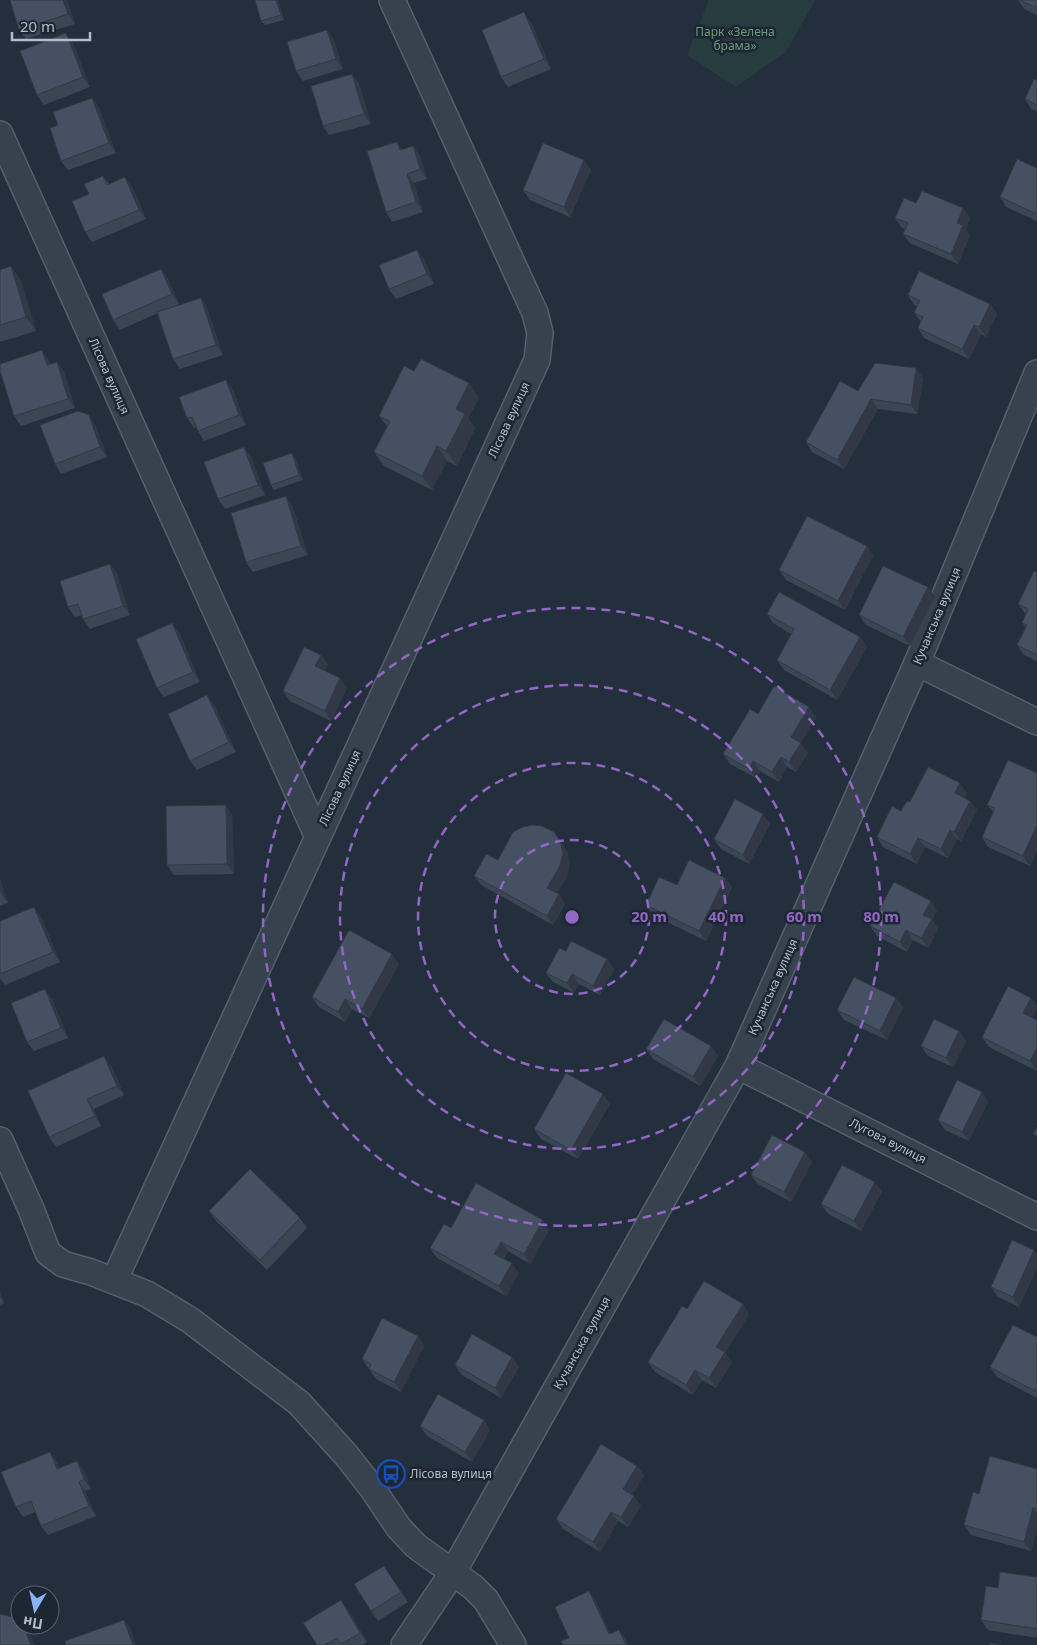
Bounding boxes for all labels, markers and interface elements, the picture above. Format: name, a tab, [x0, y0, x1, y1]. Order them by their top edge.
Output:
scale bar	[12, 10, 90, 42]
text: 20 m	[20, 16, 55, 36]
park label: Парк «Зелена брама»	[695, 23, 775, 54]
street label: Лісова вулиця	[85, 335, 134, 417]
street label: Лісова вулиця	[484, 379, 534, 460]
street label: Кучанська вулиця	[908, 565, 965, 667]
street label: Лісова вулиця	[315, 747, 365, 828]
text: 20 m	[631, 906, 667, 926]
text: 40 m	[708, 906, 744, 926]
text: 60 m	[786, 906, 822, 926]
text: 80 m	[863, 906, 899, 926]
centre of rings	[563, 908, 581, 926]
street label: Кучанська вулиця	[744, 936, 801, 1038]
street label: Лугова вулиця	[847, 1114, 930, 1167]
street label: Кучанська вулиця	[549, 1293, 614, 1392]
bus stop icon: Лісова вулиця	[376, 1459, 406, 1489]
place label: Лісова вулиця	[410, 1465, 492, 1482]
north arrow	[10, 1585, 60, 1635]
text: Пн	[22, 1612, 44, 1634]

